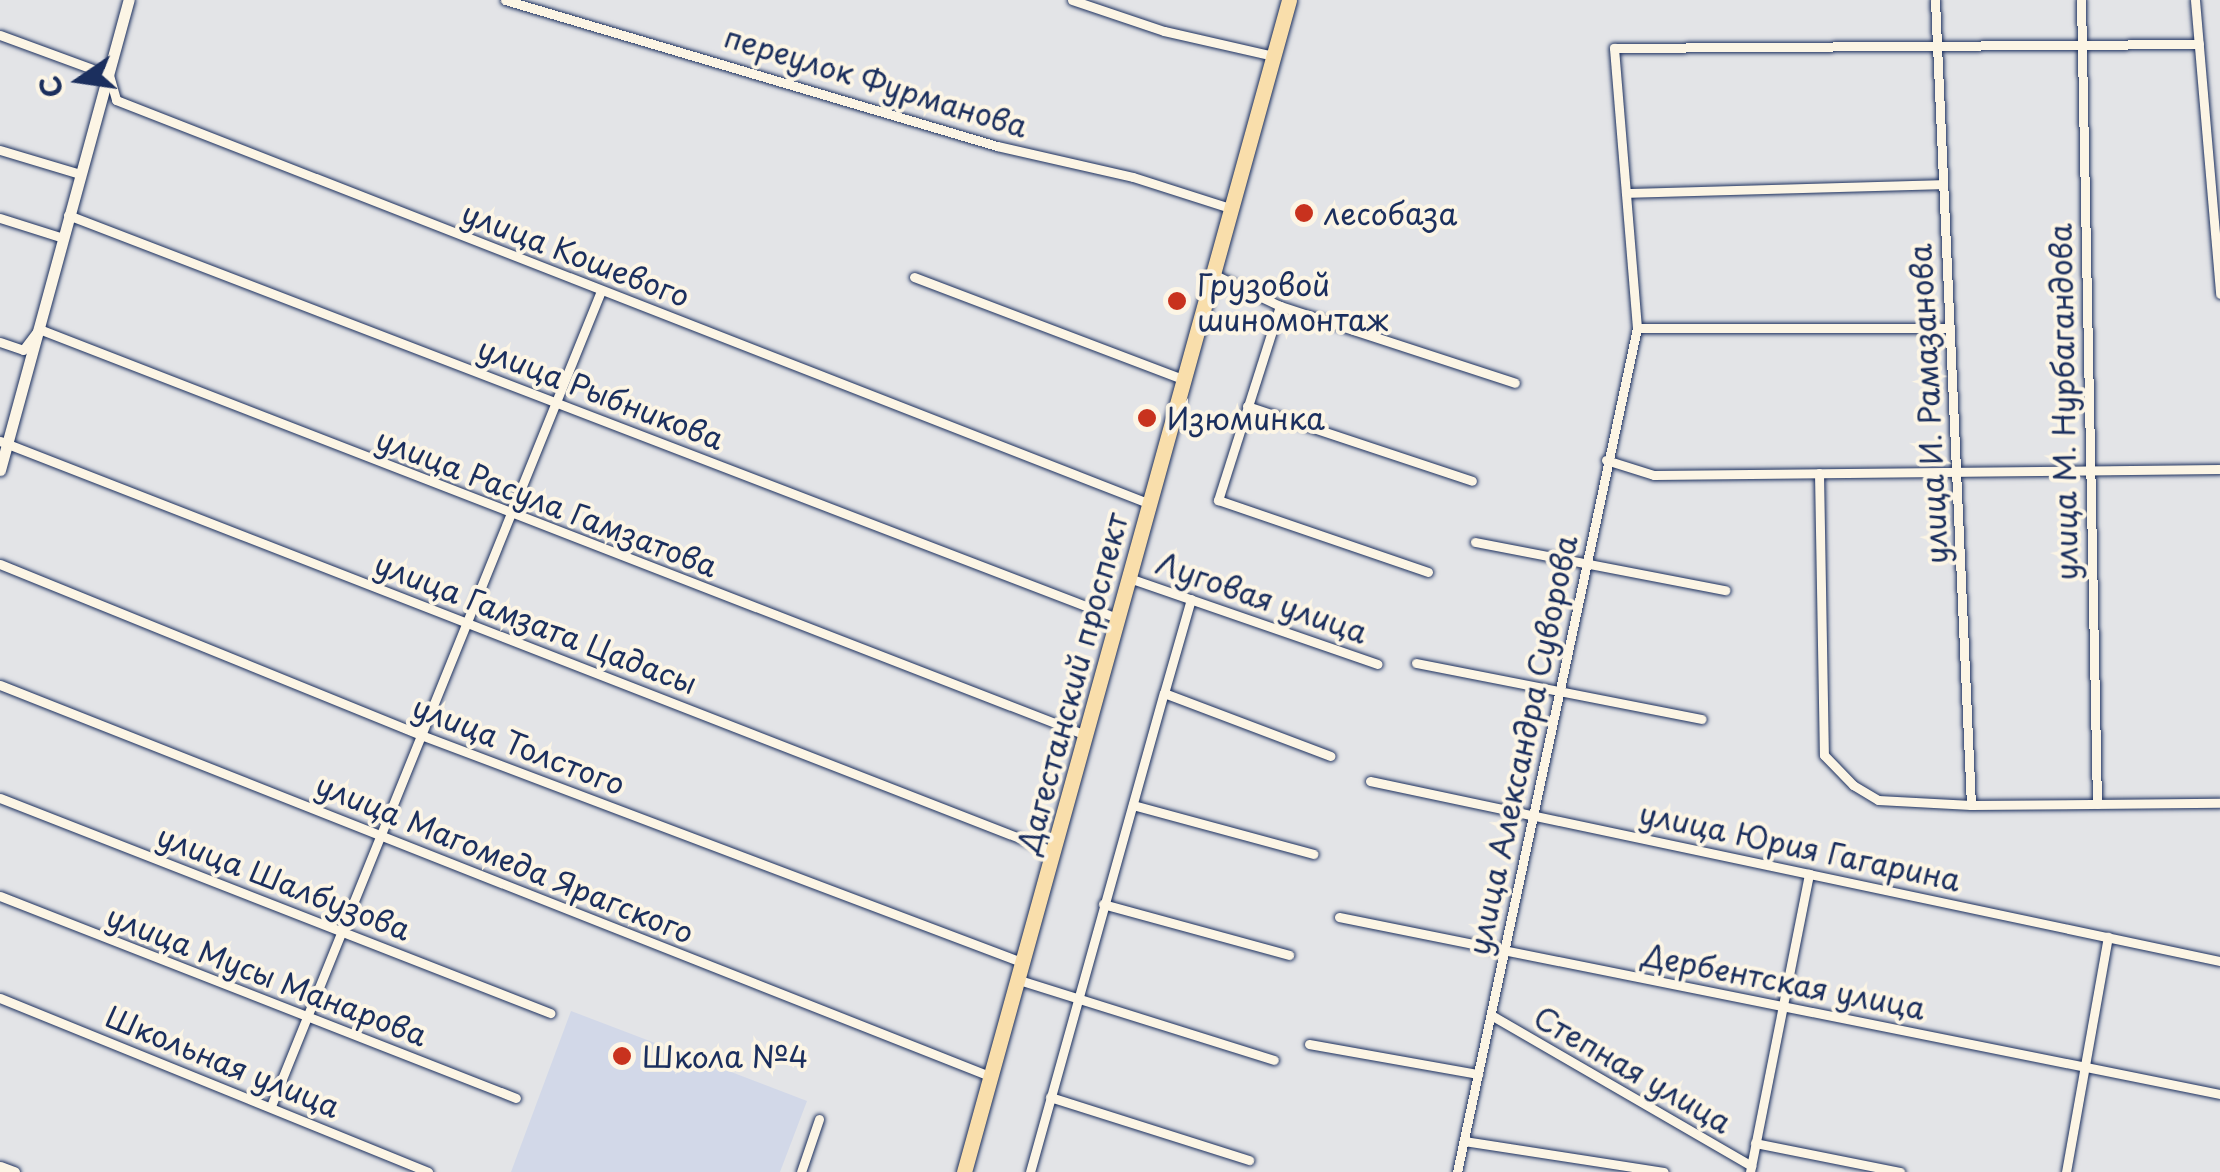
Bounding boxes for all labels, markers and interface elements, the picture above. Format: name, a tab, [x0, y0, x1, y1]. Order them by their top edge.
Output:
street label: переулок Фурманова	[720, 18, 1032, 144]
north arrow	[30, 30, 130, 130]
text: С	[27, 72, 74, 102]
street label: улица Кошевого	[456, 194, 696, 314]
place label: лесобаза	[1324, 195, 1457, 231]
marker: лесобаза	[1293, 202, 1315, 224]
street label: улица М. Нурбагандова	[2042, 222, 2084, 582]
street label: улица И. Рамазанова	[1902, 242, 1954, 566]
place label: Грузовой шиномонтаж	[1197, 266, 1388, 336]
marker: Грузовой шиномонтаж	[1166, 290, 1188, 312]
street label: улица Рыбникова	[472, 329, 730, 457]
place label: Изюминка	[1167, 400, 1325, 436]
marker: Изюминка	[1136, 407, 1158, 429]
street label: улица Расула Гамзатова	[370, 420, 724, 584]
street label: Дагестанский проспект	[1009, 509, 1135, 857]
street label: улица Александра Суворова	[1460, 531, 1584, 959]
street label: Луговая улица	[1151, 544, 1373, 650]
street label: улица Гамзата Цадасы	[369, 545, 703, 701]
street label: улица Толстого	[407, 688, 631, 802]
street label: улица Магомеда Ярагского	[309, 765, 701, 951]
street label: улица Юрия Гагарина	[1635, 794, 1965, 898]
street label: улица Шалбузова	[152, 817, 416, 947]
street label: улица Мусы Манарова	[99, 896, 435, 1054]
street label: Дербентская улица	[1639, 936, 1929, 1026]
street label: Школьная улица	[100, 997, 346, 1125]
street label: Степная улица	[1527, 998, 1739, 1140]
place label: Школа №4	[642, 1038, 809, 1074]
marker: Школа №4	[611, 1045, 633, 1067]

